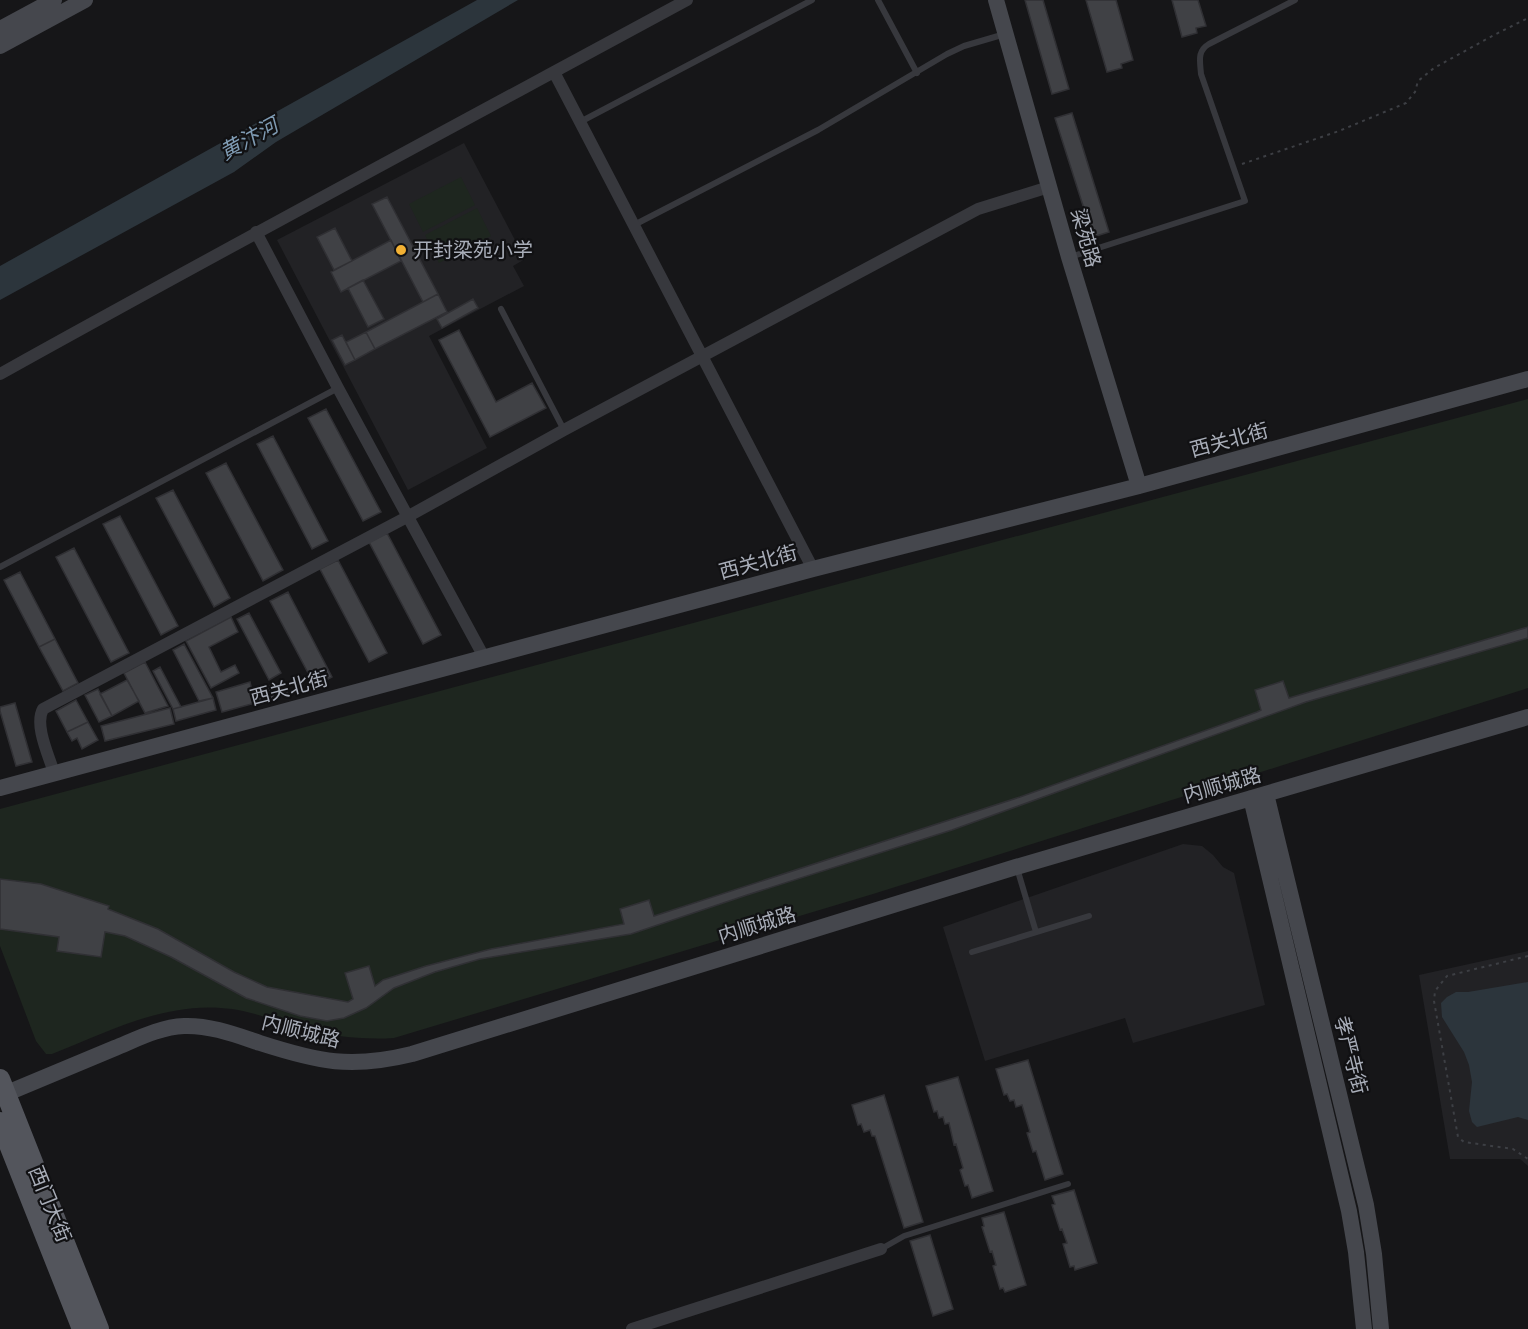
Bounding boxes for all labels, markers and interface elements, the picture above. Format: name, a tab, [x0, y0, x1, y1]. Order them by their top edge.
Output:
water label: 黄汴河	[215, 110, 286, 165]
street label: 梁苑路	[1066, 206, 1106, 270]
place label: 开封梁苑小学	[413, 238, 533, 262]
marker: 开封梁苑小学	[394, 243, 408, 257]
street label: 西关北街	[1187, 418, 1271, 462]
street label: 西关北街	[716, 540, 800, 584]
street label: 西关北街	[247, 666, 331, 710]
street label: 内顺城路	[1180, 762, 1264, 808]
street label: 内顺城路	[715, 902, 799, 948]
street label: 内顺城路	[259, 1010, 343, 1052]
street label: 孝严寺街	[1330, 1013, 1372, 1097]
street label: 西门大街	[24, 1162, 76, 1246]

